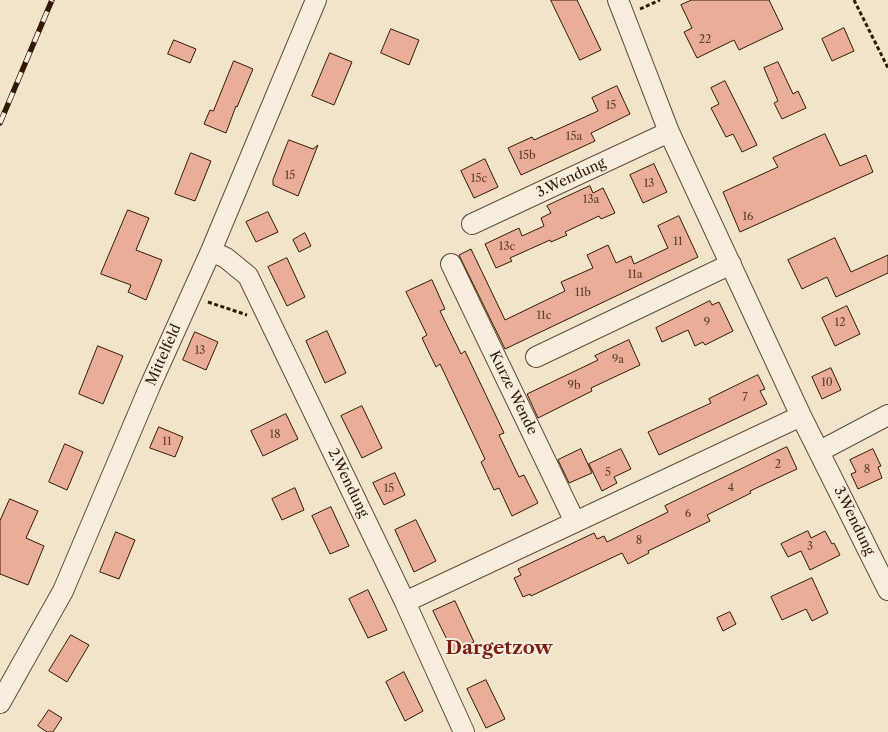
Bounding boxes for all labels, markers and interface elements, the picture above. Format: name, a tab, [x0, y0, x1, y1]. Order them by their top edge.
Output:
house number: 22	[699, 33, 711, 47]
house number: 15	[606, 99, 616, 113]
house number: 15a	[566, 130, 582, 144]
house number: 15b	[518, 149, 536, 163]
street label: 3.Wendung	[534, 155, 608, 201]
house number: 15	[285, 169, 295, 183]
house number: 15c	[471, 172, 487, 186]
house number: 13	[644, 177, 654, 191]
house number: 13a	[583, 193, 599, 207]
house number: 16	[742, 210, 754, 224]
house number: 11	[673, 235, 683, 249]
house number: 13c	[499, 240, 515, 254]
house number: 11a	[627, 268, 643, 282]
house number: 11b	[575, 286, 591, 300]
house number: 11c	[536, 309, 552, 323]
house number: 9	[704, 316, 710, 330]
house number: 12	[835, 316, 845, 330]
street label: Mittelfeld	[143, 322, 185, 388]
house number: 13	[195, 344, 205, 358]
street label: Kurze Wende	[485, 348, 541, 438]
house number: 9a	[612, 353, 624, 367]
house number: 10	[821, 376, 833, 390]
house number: 9b	[567, 379, 581, 393]
house number: 7	[742, 391, 748, 405]
house number: 18	[269, 428, 281, 442]
house number: 11	[162, 435, 172, 449]
street label: 2.Wendung	[324, 446, 372, 520]
house number: 2	[775, 458, 781, 472]
house number: 8	[864, 463, 870, 477]
house number: 5	[605, 466, 611, 480]
house number: 4	[728, 481, 734, 495]
house number: 15	[384, 482, 394, 496]
street label: 3.Wendung	[830, 484, 878, 558]
house number: 6	[685, 507, 691, 521]
house number: 8	[636, 534, 642, 548]
house number: 3	[807, 540, 813, 554]
district label: Dargetzow	[446, 638, 552, 660]

